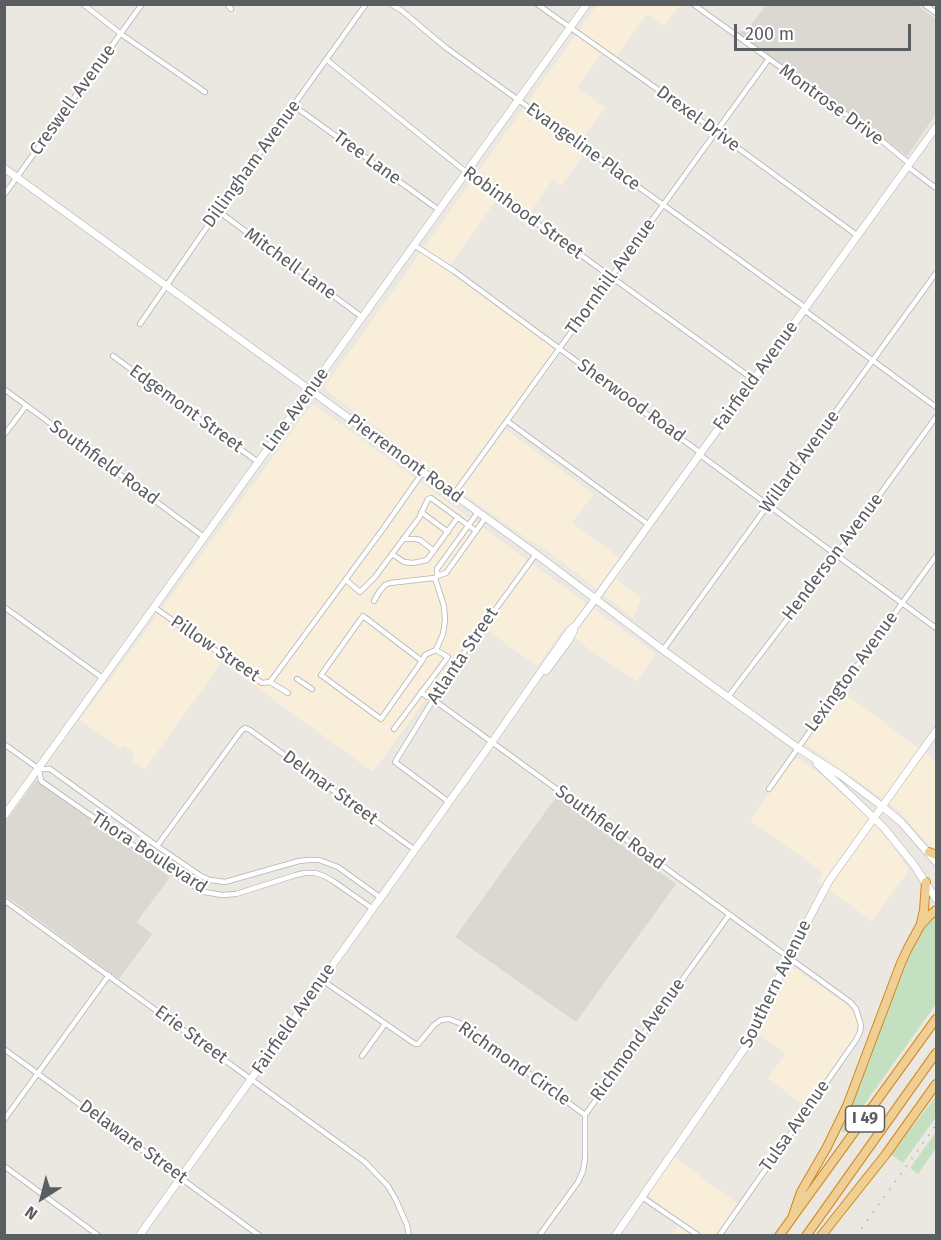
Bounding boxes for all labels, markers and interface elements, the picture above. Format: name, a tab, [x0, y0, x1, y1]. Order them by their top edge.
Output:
scale bar	[737, 12, 914, 50]
text: 200 m	[745, 23, 794, 45]
street label: Creswell Avenue	[25, 40, 121, 160]
street label: Montrose Drive	[775, 60, 887, 150]
street label: Drexel Drive	[652, 81, 744, 157]
street label: Dillingham Avenue	[198, 96, 306, 232]
street label: Evangeline Place	[522, 98, 644, 196]
street label: Tree Lane	[329, 126, 405, 190]
street label: Robinhood Street	[459, 162, 587, 264]
street label: Thornhill Avenue	[562, 215, 660, 339]
street label: Mitchell Lane	[240, 223, 340, 305]
street label: Fairfield Avenue	[709, 317, 803, 435]
street label: Sherwood Road	[573, 355, 689, 447]
street label: Edgemont Street	[125, 360, 247, 458]
street label: Line Avenue	[258, 364, 334, 456]
street label: Willard Avenue	[755, 406, 845, 518]
street label: Pierremont Road	[343, 410, 467, 508]
street label: Southfield Road	[45, 416, 163, 510]
street label: Henderson Avenue	[778, 489, 888, 625]
street label: Atlanta Street	[423, 604, 503, 708]
street label: Lexington Avenue	[801, 608, 903, 736]
street label: Pillow Street	[166, 611, 264, 687]
street label: Delmar Street	[278, 746, 382, 830]
street label: Southfield Road	[551, 781, 669, 875]
street label: Thora Boulevard	[87, 808, 211, 898]
street label: Southern Avenue	[736, 917, 816, 1051]
street label: Fairfield Avenue	[248, 959, 340, 1079]
street label: Richmond Avenue	[586, 974, 690, 1106]
street label: Erie Street	[150, 1001, 232, 1069]
street label: Richmond Circle	[454, 1017, 574, 1111]
street label: Tulsa Avenue	[756, 1076, 834, 1176]
street label: Delaware Street	[75, 1095, 191, 1189]
road number: I 49	[846, 1106, 884, 1132]
north arrow	[12, 1168, 72, 1228]
text: N	[21, 1202, 41, 1224]

